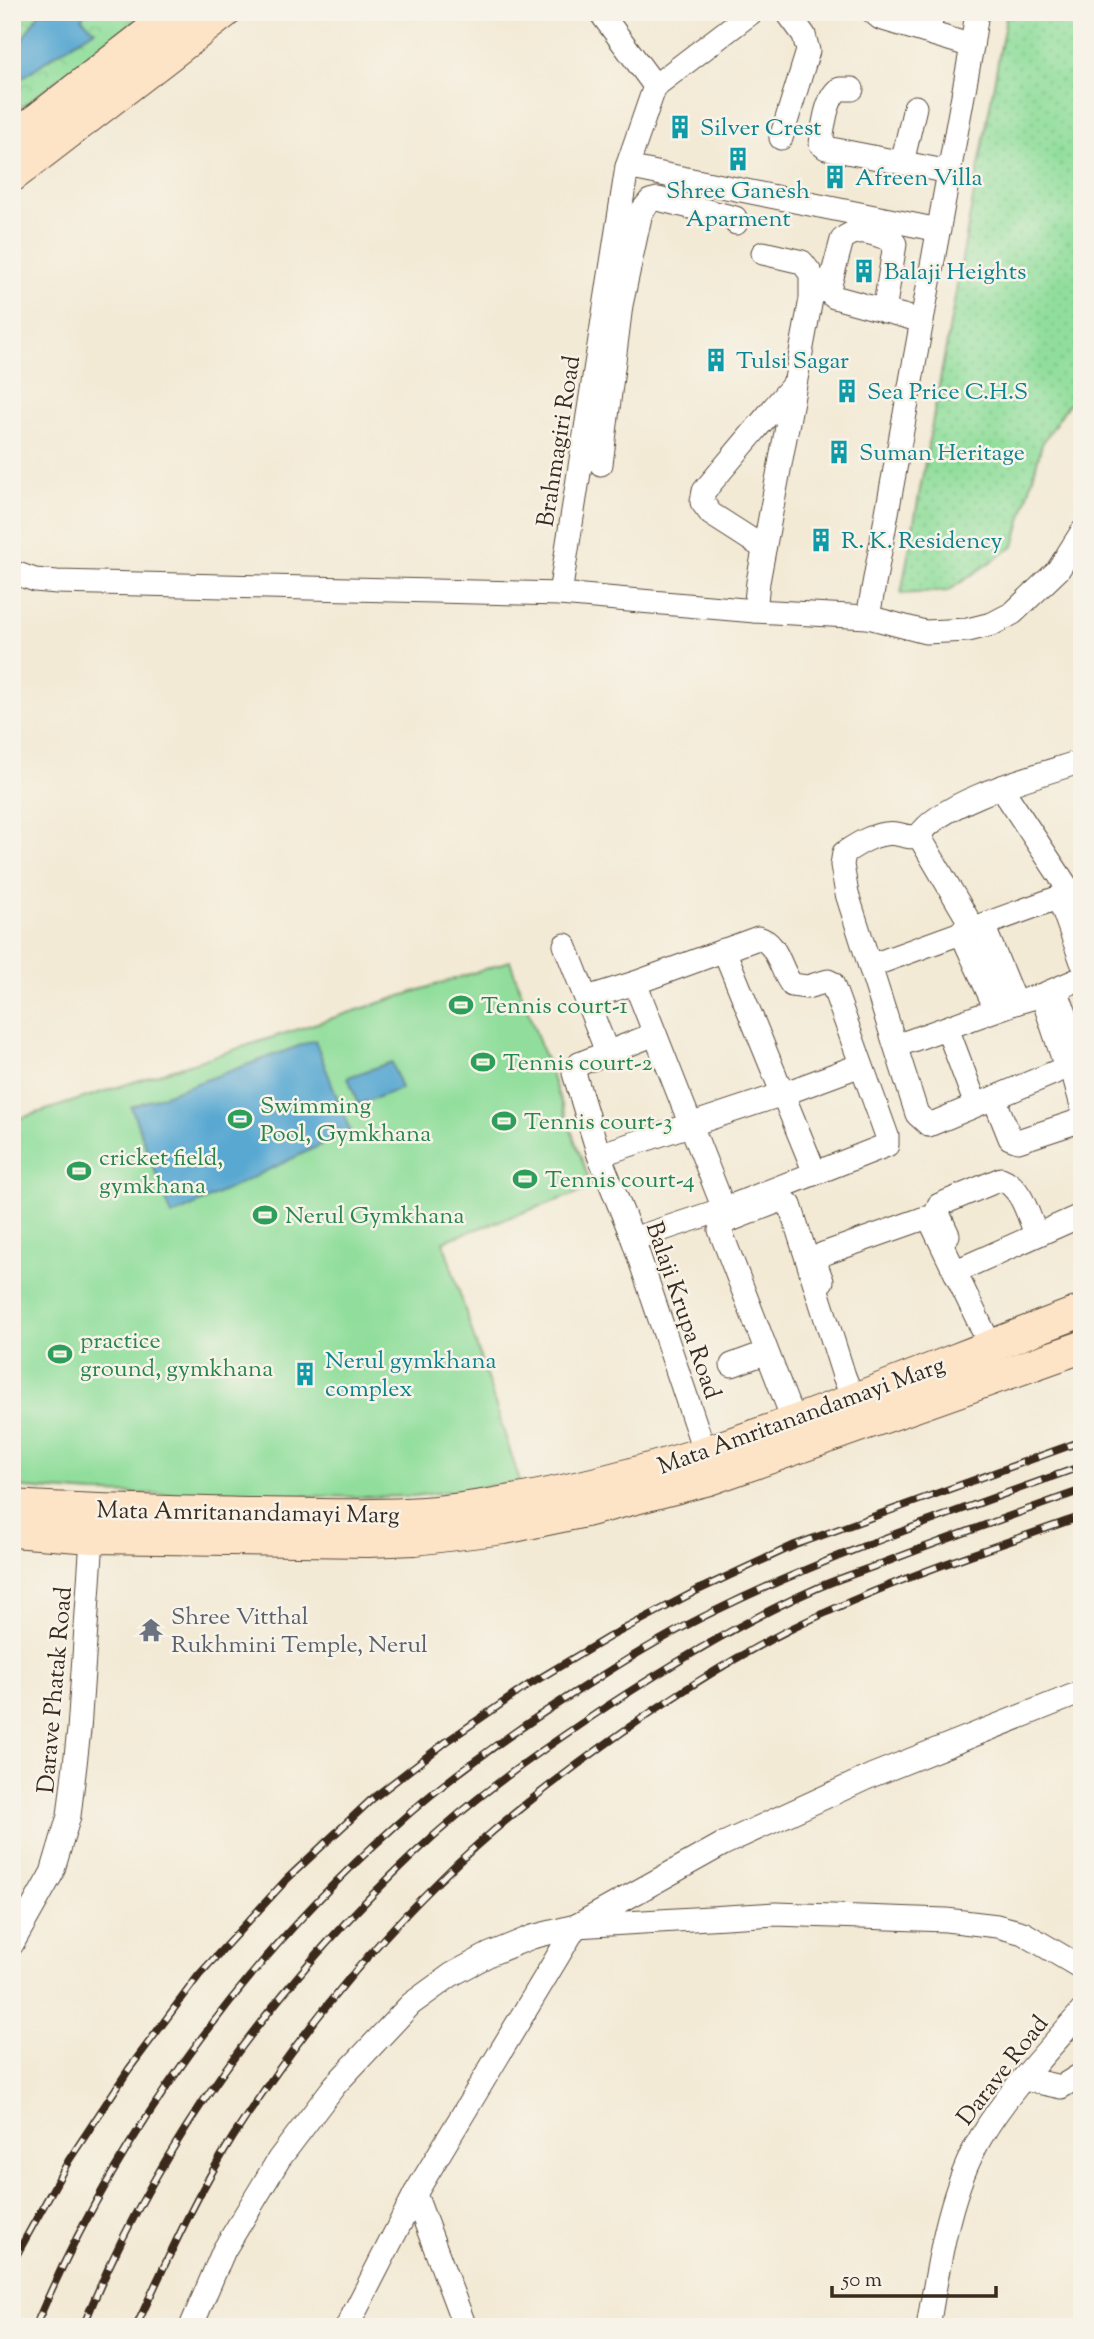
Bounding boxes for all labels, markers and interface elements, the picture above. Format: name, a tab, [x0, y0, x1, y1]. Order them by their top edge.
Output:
place label: Silver Crest	[700, 112, 822, 146]
building icon: Silver Crest	[666, 113, 694, 141]
building icon: Shree Ganesh Aparment	[724, 145, 752, 173]
place label: Afreen Villa	[855, 162, 983, 196]
building icon: Afreen Villa	[821, 163, 849, 191]
place label: Shree Ganesh Aparment	[666, 175, 810, 237]
place label: Balaji Heights	[884, 256, 1026, 290]
building icon: Balaji Heights	[850, 257, 878, 285]
place label: Tulsi Sagar	[736, 345, 849, 379]
building icon: Tulsi Sagar	[702, 346, 730, 374]
street label: Brahmagiri Road	[530, 353, 590, 529]
place label: Sea Price C.H.S	[867, 376, 1028, 410]
building icon: Sea Price C.H.S	[833, 377, 861, 405]
place label: Suman Heritage	[859, 437, 1025, 471]
building icon: Suman Heritage	[825, 438, 853, 466]
place label: R. K. Residency	[841, 525, 1002, 559]
building icon: R. K. Residency	[807, 526, 835, 554]
place label: Tennis court-1	[481, 990, 628, 1024]
sports icon: Tennis court-1	[447, 991, 475, 1019]
place label: Tennis court-2	[503, 1047, 653, 1081]
sports icon: Tennis court-2	[469, 1048, 497, 1076]
place label: Swimming Pool, Gymkhana	[260, 1090, 431, 1152]
sports icon: Swimming Pool, Gymkhana	[226, 1105, 254, 1133]
place label: Tennis court-3	[524, 1106, 673, 1140]
sports icon: Tennis court-3	[490, 1107, 518, 1135]
place label: cricket field, gymkhana	[99, 1142, 223, 1204]
sports icon: cricket field, gymkhana	[65, 1157, 93, 1185]
place label: Tennis court-4	[545, 1164, 695, 1198]
sports icon: Tennis court-4	[511, 1165, 539, 1193]
place label: Nerul Gymkhana	[285, 1200, 465, 1234]
sports icon: Nerul Gymkhana	[251, 1201, 279, 1229]
street label: Balaji Krupa Road	[636, 1217, 729, 1404]
place label: practice ground, gymkhana	[80, 1325, 273, 1387]
sports icon: practice ground, gymkhana	[46, 1340, 74, 1368]
place label: Nerul gymkhana complex	[325, 1345, 497, 1407]
street label: Mata Amritanandamayi Marg	[653, 1349, 950, 1485]
building icon: Nerul gymkhana complex	[291, 1360, 319, 1388]
street label: Mata Amritanandamayi Marg	[96, 1494, 400, 1534]
street label: Darave Phatak Road	[30, 1585, 82, 1795]
place label: Shree Vitthal Rukhmini Temple, Nerul	[171, 1601, 428, 1663]
temple icon: Shree Vitthal Rukhmini Temple, Nerul	[137, 1616, 165, 1644]
street label: Darave Road	[950, 2009, 1058, 2134]
scale bar	[832, 2255, 996, 2299]
text: 50 m	[841, 2266, 882, 2296]

